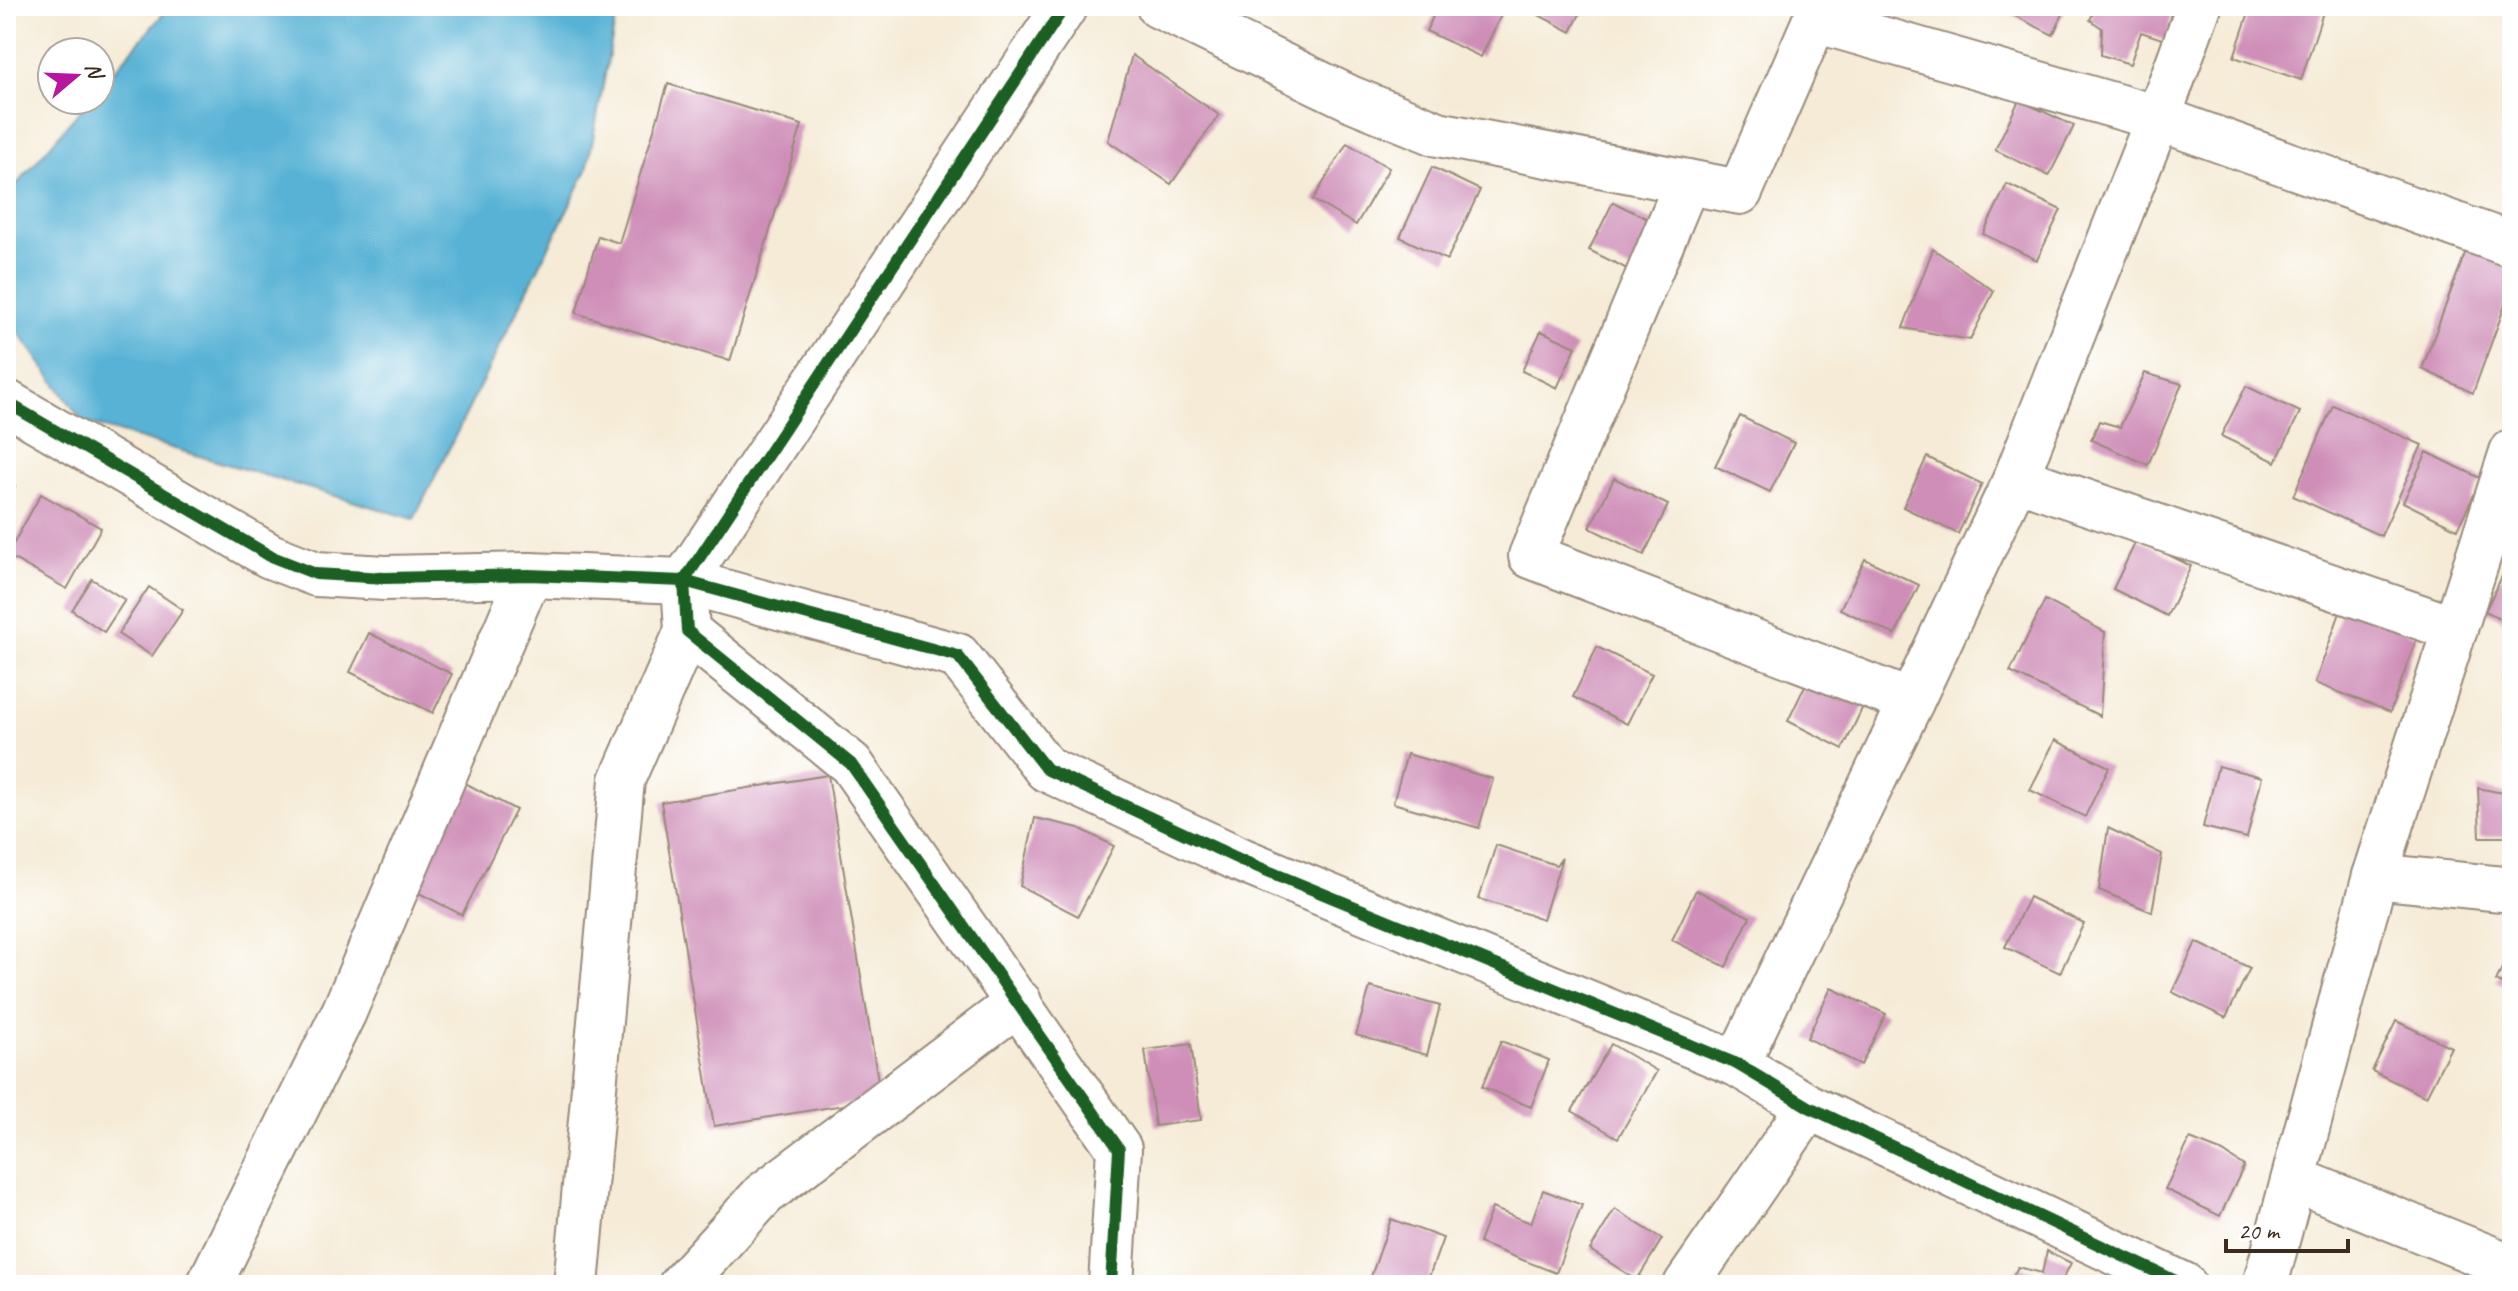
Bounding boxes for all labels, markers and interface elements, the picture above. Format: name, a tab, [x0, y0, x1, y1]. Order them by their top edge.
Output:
north arrow	[36, 36, 116, 116]
text: N	[79, 59, 111, 84]
scale bar	[2226, 1203, 2348, 1253]
text: 20 m	[2238, 1216, 2281, 1246]

